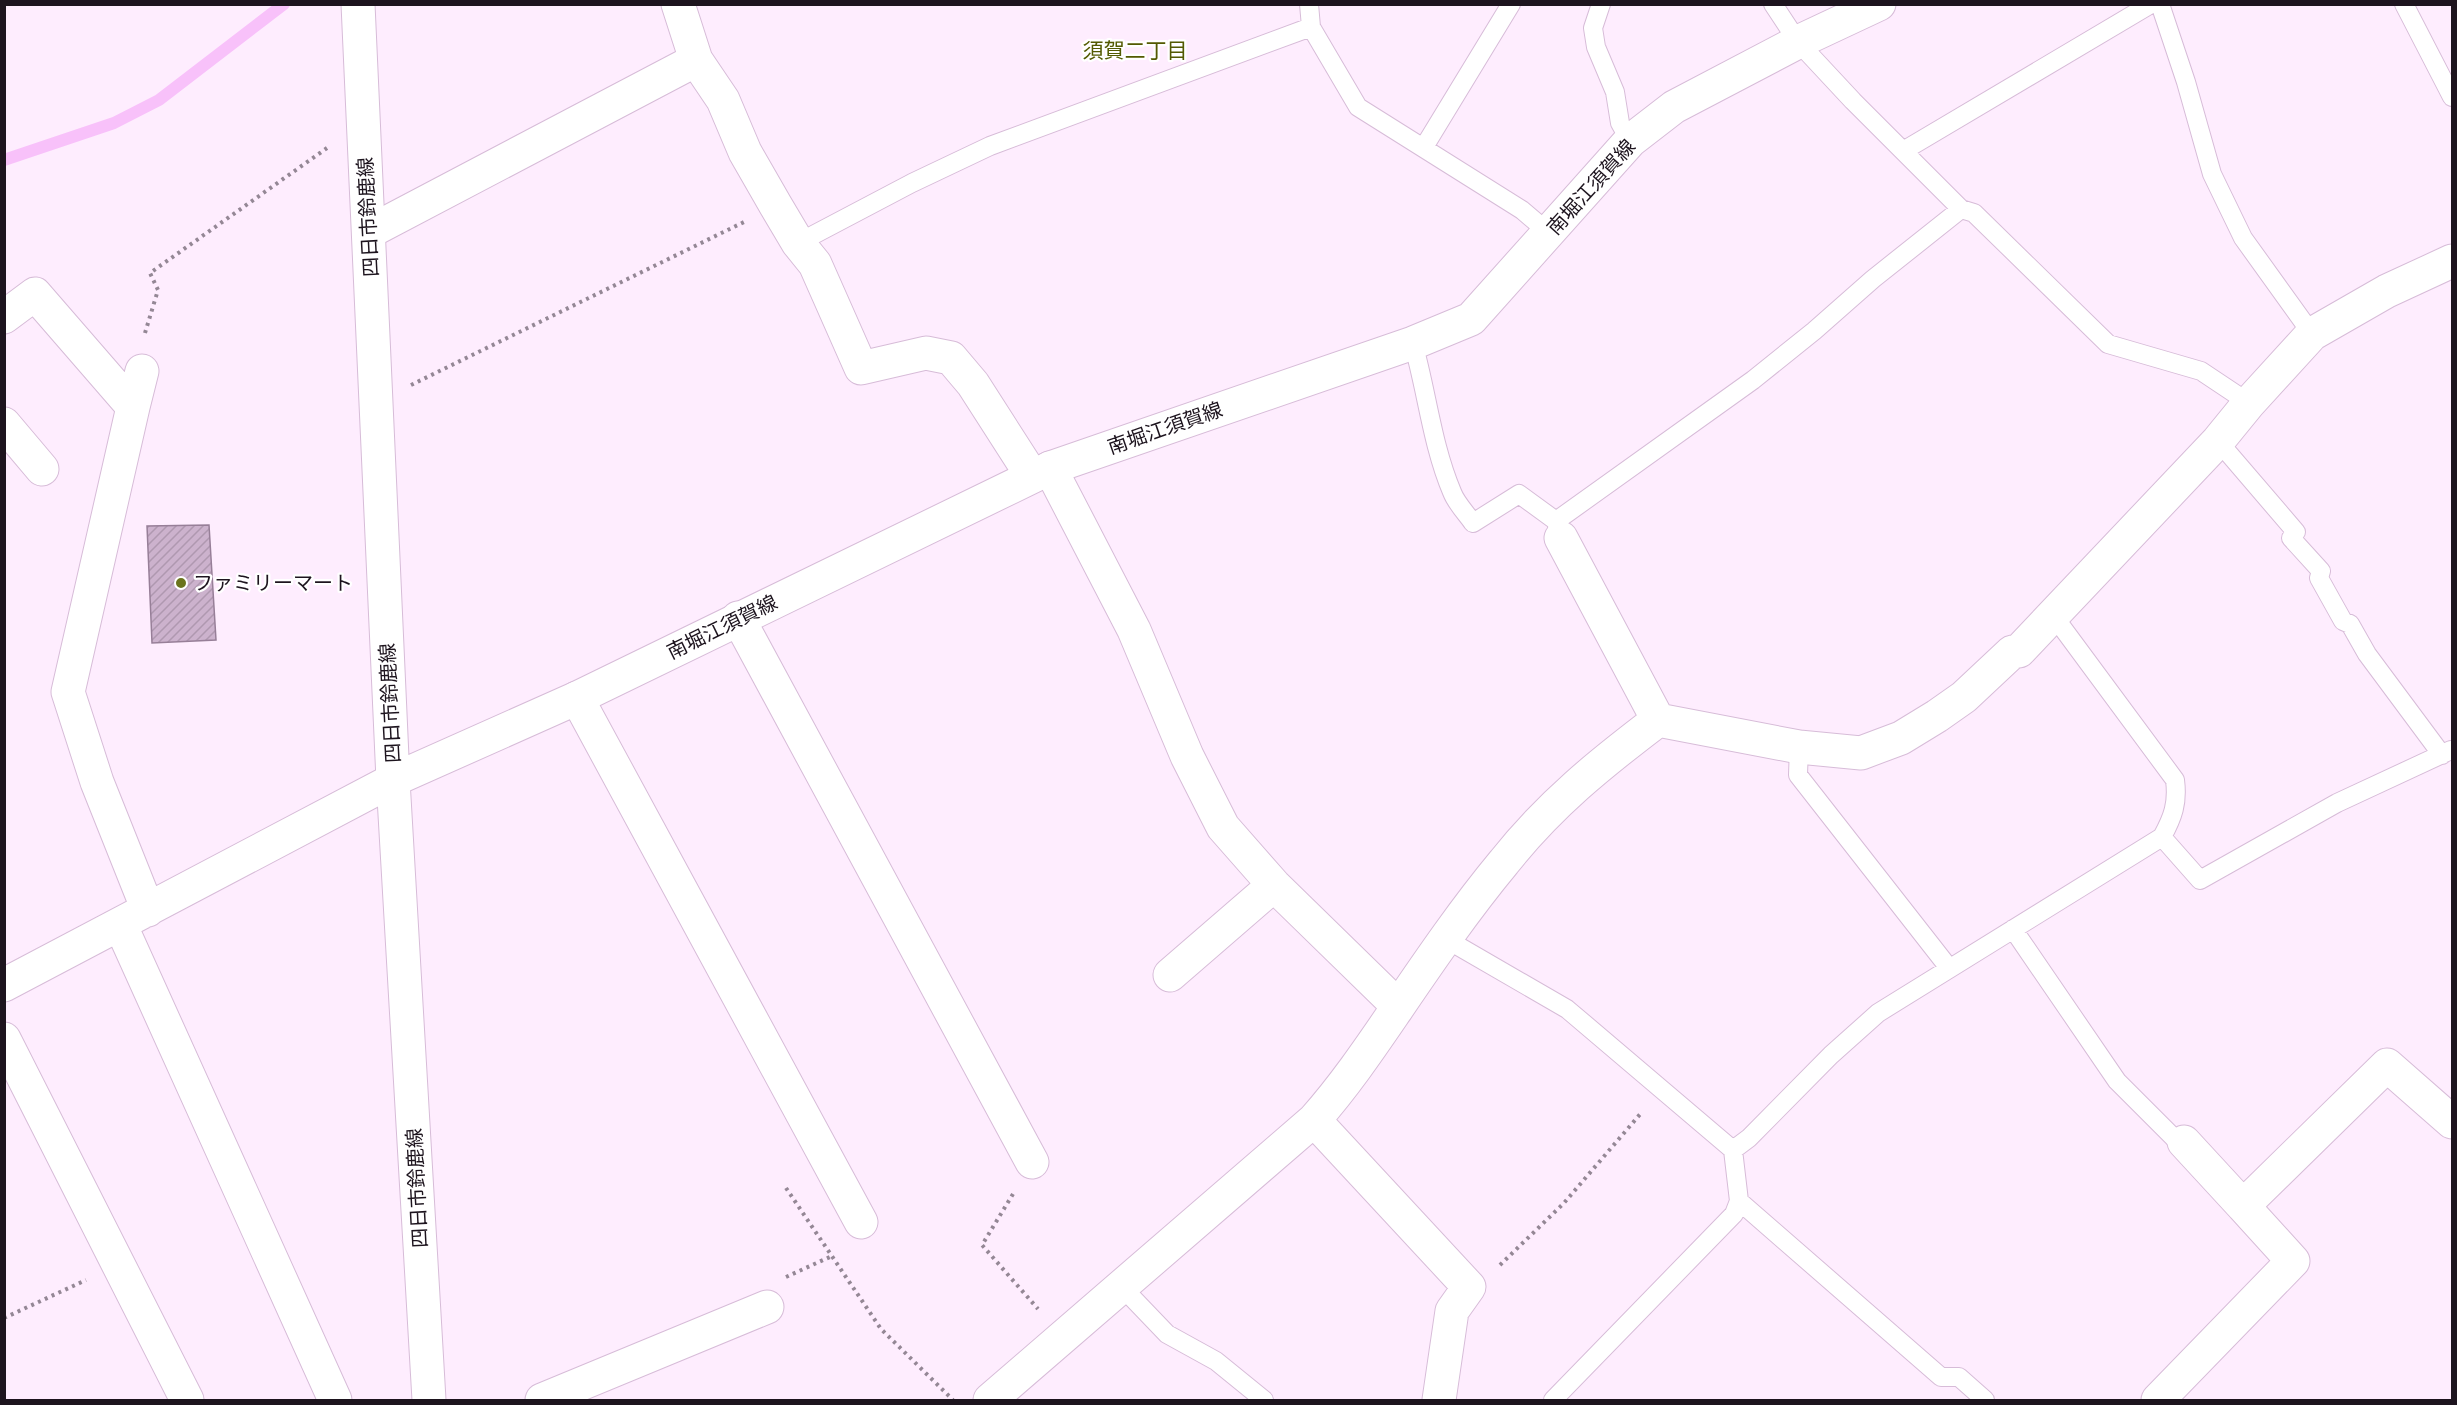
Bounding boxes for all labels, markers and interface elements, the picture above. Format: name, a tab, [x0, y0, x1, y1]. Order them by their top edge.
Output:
district label: 須賀二丁目	[1083, 38, 1188, 64]
street label: 南堀江須賀線	[1542, 134, 1640, 240]
street label: 四日市鈴鹿線	[353, 156, 383, 278]
street label: 南堀江須賀線	[1104, 397, 1226, 459]
place label: ファミリーマート	[193, 571, 353, 595]
marker: ファミリーマート	[174, 576, 188, 590]
street label: 南堀江須賀線	[663, 590, 781, 664]
street label: 四日市鈴鹿線	[375, 642, 405, 764]
street label: 四日市鈴鹿線	[402, 1127, 432, 1249]

